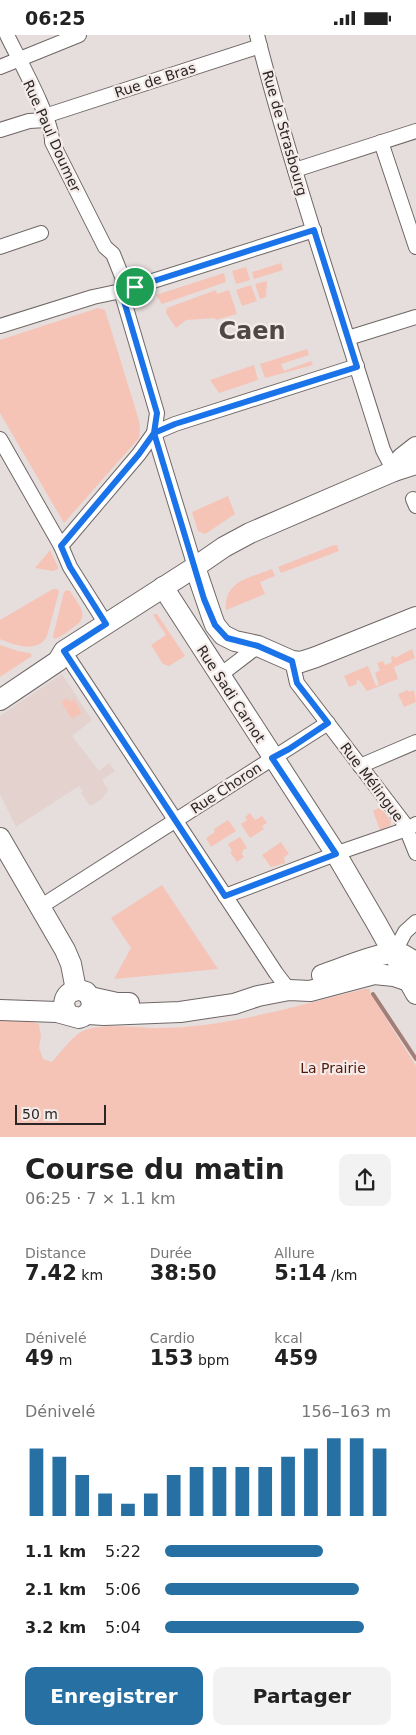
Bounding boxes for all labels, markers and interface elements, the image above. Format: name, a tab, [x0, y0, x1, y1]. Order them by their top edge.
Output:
text: 06:25	[25, 7, 85, 29]
street label: Rue de Bras	[112, 59, 198, 101]
street label: Rue de Strasbourg	[259, 68, 311, 198]
street label: Rue Paul Doumer	[20, 78, 84, 195]
pin	[114, 266, 156, 308]
icon: arrive	[121, 273, 149, 301]
district label: Caen	[218, 317, 286, 345]
street label: Rue Sadi Carnot	[194, 642, 269, 746]
street label: Rue Mélingue	[337, 739, 407, 825]
street label: Rue Choron	[188, 759, 264, 817]
park label: La Prairie	[300, 1060, 366, 1076]
scale bar	[15, 1103, 106, 1126]
text: 50 m	[22, 1106, 58, 1122]
text: Course du matin	[25, 1153, 285, 1186]
button: share	[339, 1154, 391, 1206]
text: 06:25 · 7 × 1.1 km	[25, 1189, 176, 1208]
text: Distance	[25, 1245, 86, 1261]
text: Durée	[150, 1245, 192, 1261]
text: Allure	[274, 1245, 315, 1261]
text: 7.42	[25, 1261, 77, 1285]
text: 38:50	[150, 1261, 217, 1285]
text: 5:14	[274, 1261, 327, 1285]
text: km	[77, 1267, 103, 1283]
text: /km	[327, 1267, 357, 1283]
text: Dénivelé	[25, 1330, 87, 1346]
text: Cardio	[150, 1330, 195, 1346]
text: kcal	[274, 1330, 303, 1346]
text: 49	[25, 1346, 54, 1370]
text: 153	[150, 1346, 194, 1370]
text: 459	[274, 1346, 318, 1370]
text: m	[54, 1352, 72, 1368]
text: bpm	[194, 1352, 229, 1368]
text: Dénivelé	[25, 1402, 95, 1421]
text: 156–163 m	[301, 1402, 391, 1421]
text: 1.1 km	[25, 1542, 86, 1561]
text: 5:22	[105, 1542, 141, 1561]
text: 2.1 km	[25, 1580, 86, 1599]
text: 5:06	[105, 1580, 141, 1599]
text: 3.2 km	[25, 1618, 86, 1637]
text: 5:04	[105, 1618, 141, 1637]
button: Enregistrer	[25, 1667, 203, 1725]
button: Partager	[213, 1667, 391, 1725]

